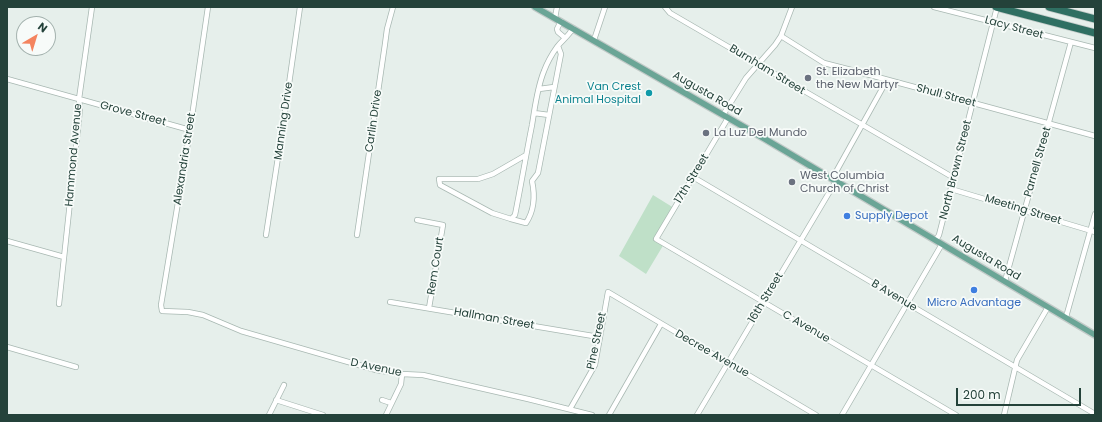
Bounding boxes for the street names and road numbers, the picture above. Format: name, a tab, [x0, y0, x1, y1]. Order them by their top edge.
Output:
street label: Lacy Street	[983, 14, 1045, 42]
street label: Burnham Street	[727, 42, 807, 98]
street label: Augusta Road	[670, 69, 744, 119]
street label: Manning Drive	[272, 81, 296, 161]
street label: Shull Street	[915, 82, 977, 110]
street label: Carlin Drive	[363, 89, 385, 153]
street label: Grove Street	[99, 99, 167, 129]
street label: Hammond Avenue	[63, 103, 85, 207]
street label: Alexandria Street	[171, 112, 199, 206]
street label: North Brown Street	[937, 119, 975, 221]
street label: Parnell Street	[1022, 125, 1054, 199]
street label: 17th Street	[672, 152, 712, 206]
street label: Meeting Street	[983, 192, 1063, 228]
street label: Augusta Road	[949, 232, 1023, 284]
street label: Rem Court	[425, 236, 447, 296]
street label: 16th Street	[746, 270, 786, 326]
street label: B Avenue	[869, 277, 919, 315]
street label: Hallman Street	[453, 305, 535, 333]
street label: C Avenue	[780, 308, 832, 346]
street label: Pine Street	[585, 311, 609, 371]
street label: Decree Avenue	[673, 327, 751, 381]
street label: D Avenue	[349, 356, 403, 380]

